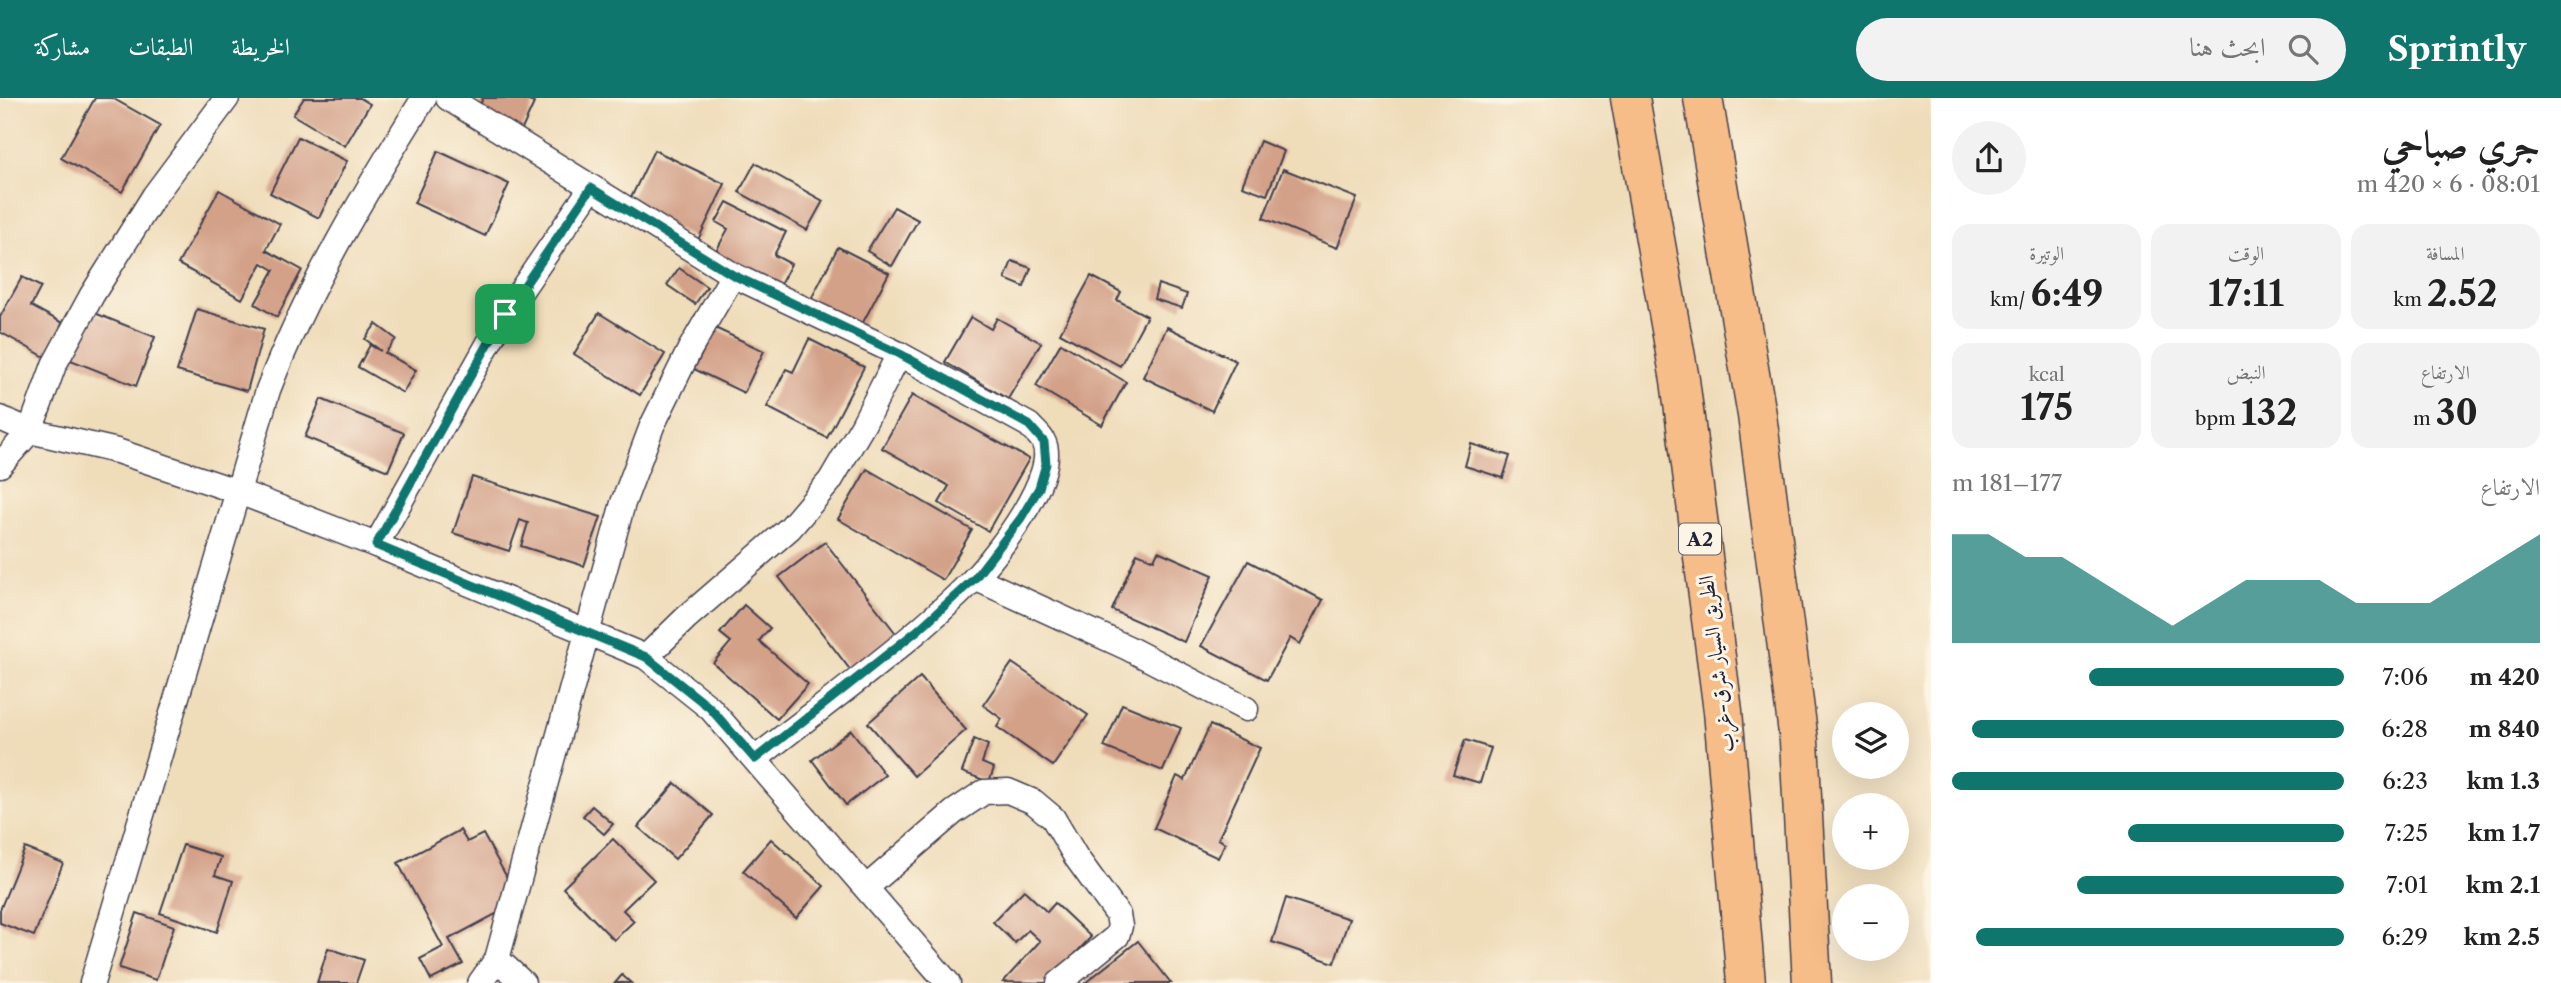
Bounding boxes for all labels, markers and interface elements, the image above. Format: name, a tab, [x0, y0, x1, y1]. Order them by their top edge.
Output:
search box	[1856, 18, 2346, 81]
text: Sprintly	[2388, 29, 2526, 70]
icon: search	[2284, 30, 2322, 68]
text: ابحث هنا	[2189, 31, 2266, 63]
text: مشاركة	[35, 32, 90, 61]
text: الطبقات	[128, 32, 194, 61]
text: الخريطة	[232, 32, 290, 61]
text: جري صباحي	[2382, 120, 2540, 167]
button: share	[1952, 121, 2026, 195]
text: 08:01 · 6 × 420 m	[2357, 170, 2540, 198]
text: الوتيرة	[2029, 242, 2064, 265]
text: الوقت	[2228, 242, 2264, 265]
text: المسافة	[2426, 242, 2465, 265]
text: 6:49	[2031, 272, 2103, 315]
text: 17:11	[2208, 272, 2284, 315]
text: 2.52	[2427, 272, 2497, 315]
pin	[475, 284, 535, 344]
text: /km	[1990, 288, 2031, 311]
text: km	[2393, 288, 2427, 311]
icon: arrive	[486, 295, 524, 333]
text: النبض	[2226, 361, 2266, 384]
text: الارتفاع	[2421, 361, 2470, 384]
text: kcal	[2029, 363, 2065, 386]
text: 175	[2020, 386, 2073, 429]
text: 132	[2241, 391, 2297, 434]
text: 30	[2436, 391, 2478, 434]
text: bpm	[2195, 407, 2241, 430]
text: m	[2413, 407, 2436, 430]
text: 177–181 m	[1952, 469, 2062, 497]
text: الارتفاع	[2480, 473, 2540, 501]
road number: A2	[1679, 524, 1721, 554]
street label: الطريق السيار شرق-غرب	[1693, 574, 1742, 754]
text: 7:06	[2382, 663, 2428, 691]
text: 420 m	[2469, 663, 2540, 691]
map controls	[1832, 702, 1909, 961]
button: layers	[1832, 702, 1909, 779]
text: 6:28	[2381, 715, 2428, 743]
text: 840 m	[2469, 715, 2540, 743]
text: 6:23	[2382, 767, 2428, 795]
text: 1.3 km	[2466, 767, 2540, 795]
button: +	[1832, 793, 1909, 870]
text: 7:25	[2385, 819, 2428, 847]
text: 1.7 km	[2468, 819, 2540, 847]
text: 7:01	[2386, 871, 2428, 899]
text: 2.1 km	[2466, 871, 2540, 899]
button: −	[1832, 884, 1909, 961]
text: 6:29	[2381, 923, 2428, 951]
text: 2.5 km	[2464, 923, 2540, 951]

